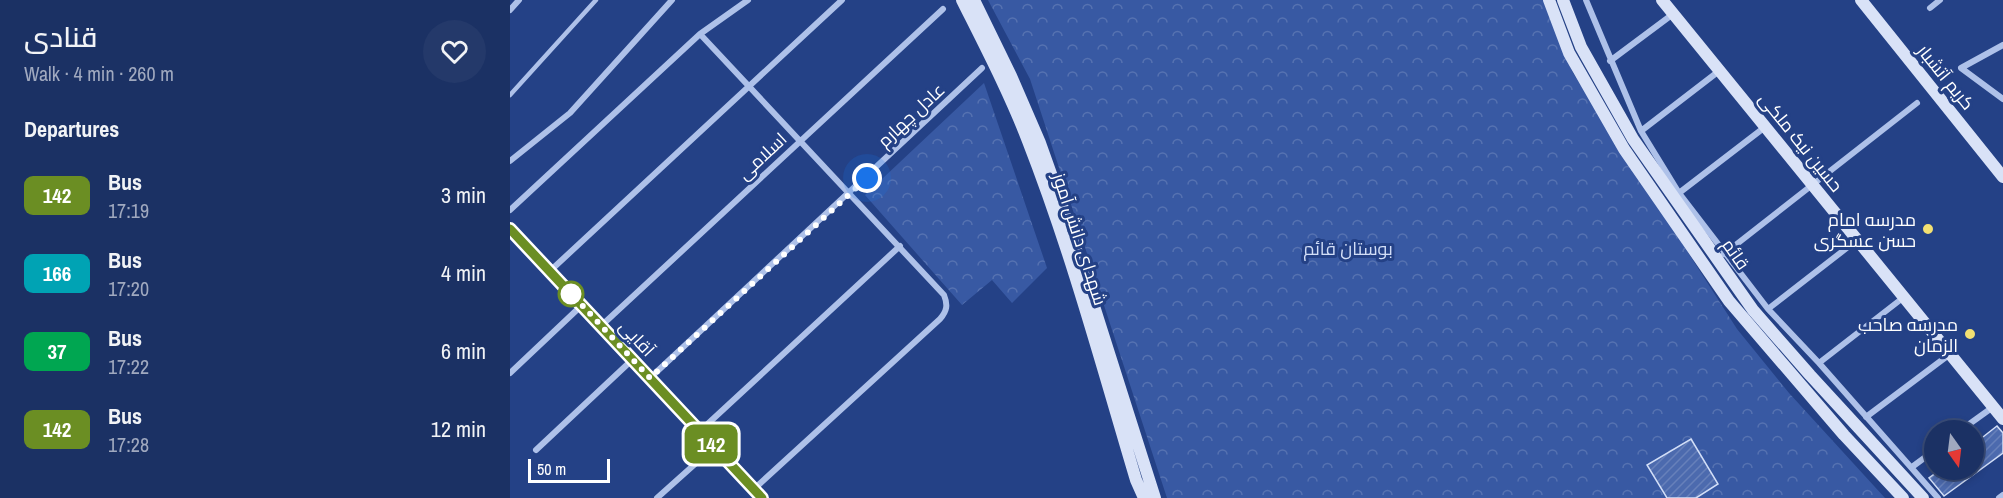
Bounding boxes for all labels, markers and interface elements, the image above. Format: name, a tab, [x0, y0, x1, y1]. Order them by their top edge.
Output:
text: قنادی	[24, 18, 98, 56]
button: heart	[423, 20, 486, 83]
street label: کریم آتشبار	[1911, 38, 1980, 115]
text: Walk · 4 min · 260 m	[24, 60, 174, 87]
street label: عادل چهارم	[872, 77, 950, 153]
street label: حسین نیک ملکی	[1753, 87, 1849, 197]
text: Departures	[24, 114, 119, 144]
street label: اسلامی	[732, 127, 792, 185]
your location	[852, 163, 882, 193]
text: Bus	[108, 167, 142, 197]
street label: شهدای دانش آموز	[1046, 169, 1113, 308]
text: 3 min	[441, 180, 486, 210]
text: 142	[43, 181, 71, 210]
text: 17:19	[108, 197, 149, 224]
place label: مدرسه امام حسن عسگری	[1814, 207, 1916, 253]
marker: مدرسه امام حسن عسگری	[1921, 222, 1935, 236]
street label: قائم	[1716, 233, 1756, 275]
park label: بوستان قائم	[1303, 236, 1393, 261]
text: Bus	[108, 245, 142, 275]
text: 4 min	[441, 258, 486, 288]
text: 166	[43, 259, 71, 288]
text: 17:20	[108, 275, 149, 302]
unlabelled marker	[558, 281, 584, 307]
place label: مدرسه صاحب الزمان	[1858, 312, 1958, 358]
street label: آقایی	[614, 314, 661, 362]
text: Bus	[108, 323, 142, 353]
marker: مدرسه صاحب الزمان	[1963, 327, 1977, 341]
text: 6 min	[441, 336, 486, 366]
text: 37	[47, 337, 67, 366]
text: 17:22	[108, 353, 149, 380]
text: Bus	[108, 401, 142, 431]
text: 12 min	[431, 414, 486, 444]
text: 142	[43, 415, 71, 444]
north arrow	[1924, 420, 1984, 480]
map controls	[1924, 420, 1984, 480]
line badge: 142	[676, 424, 746, 464]
text: 142	[697, 430, 725, 459]
text: 17:28	[108, 431, 149, 458]
scale bar	[528, 456, 610, 484]
text: 50 m	[537, 458, 566, 480]

